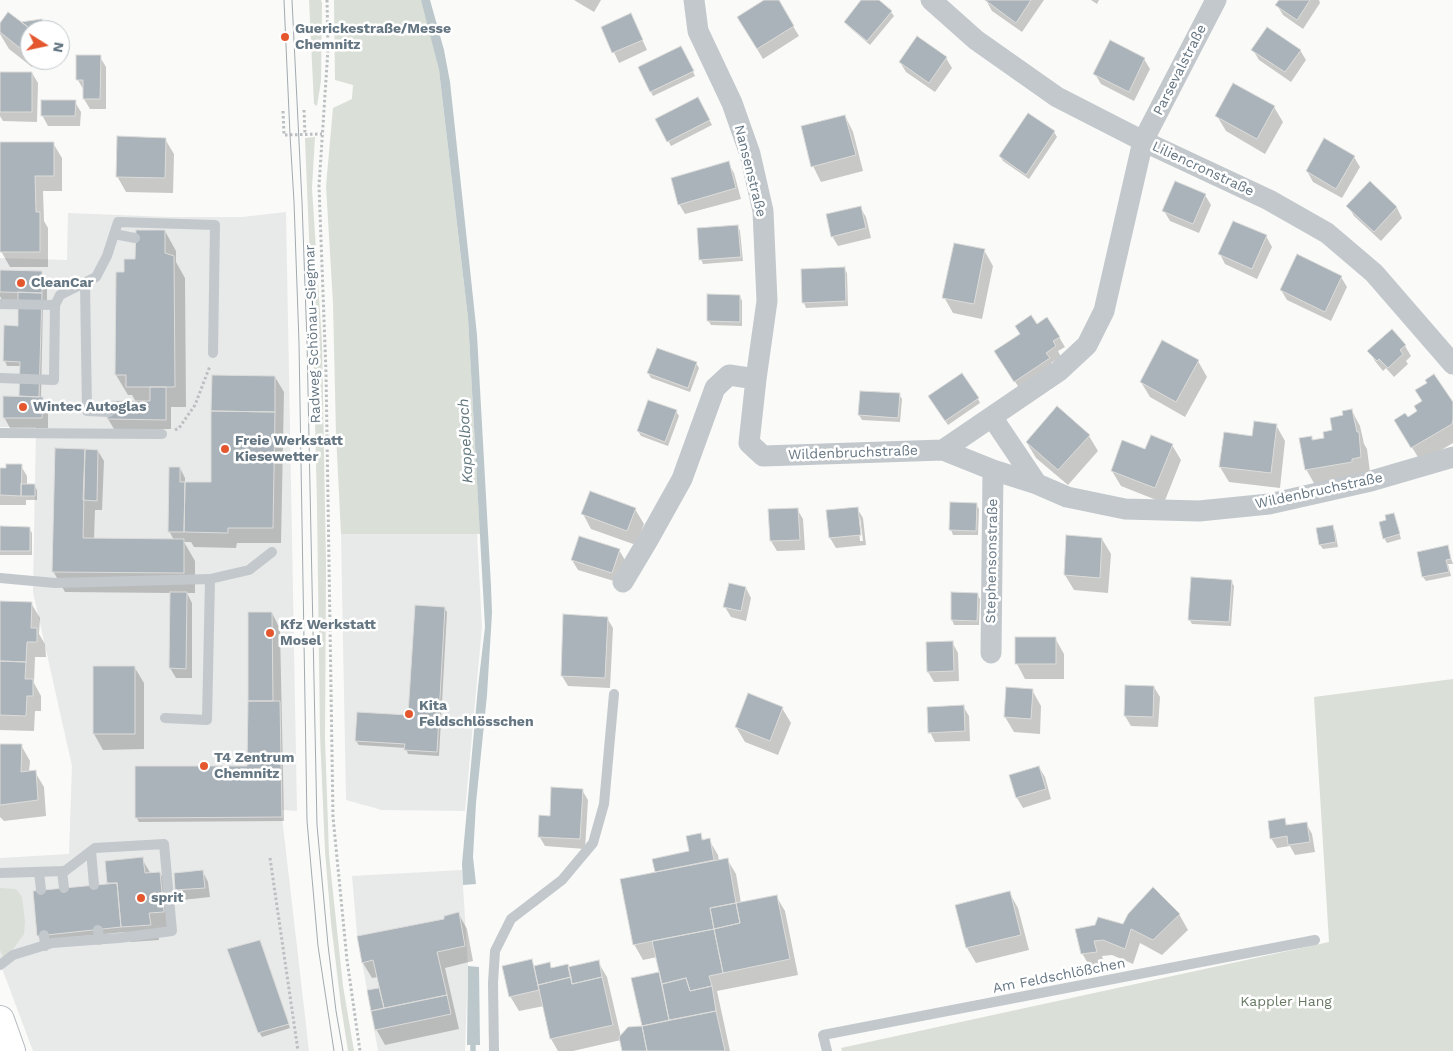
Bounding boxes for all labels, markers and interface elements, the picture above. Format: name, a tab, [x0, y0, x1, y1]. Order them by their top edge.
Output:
north arrow	[20, 20, 70, 70]
place label: Guerickestraße/Messe Chemnitz	[295, 21, 451, 54]
street label: Parsevalstraße	[1150, 22, 1210, 118]
marker: Guerickestraße/Messe Chemnitz	[279, 31, 291, 43]
text: N	[50, 41, 68, 54]
street label: Nansenstraße	[730, 123, 770, 219]
street label: Liliencronstraße	[1149, 138, 1257, 200]
street label: Radweg Schönau-Siegmar	[301, 244, 325, 424]
place label: CleanCar	[31, 275, 94, 291]
marker: CleanCar	[15, 277, 27, 289]
water label: Kappelbach	[455, 398, 477, 484]
place label: Wintec Autoglas	[33, 399, 146, 415]
marker: Wintec Autoglas	[17, 401, 29, 413]
place label: Freie Werkstatt Kiesewetter	[235, 433, 343, 466]
street label: Wildenbruchstraße	[788, 442, 918, 464]
marker: Freie Werkstatt Kiesewetter	[219, 443, 231, 455]
street label: Wildenbruchstraße	[1254, 469, 1384, 513]
street label: Stephensonstraße	[983, 498, 1001, 624]
place label: Kfz Werkstatt Mosel	[280, 617, 376, 650]
marker: Kfz Werkstatt Mosel	[264, 627, 276, 639]
place label: Kita Feldschlösschen	[419, 698, 534, 730]
marker: Kita Feldschlösschen	[403, 708, 415, 720]
place label: T4 Zentrum Chemnitz	[214, 750, 294, 782]
marker: T4 Zentrum Chemnitz	[198, 760, 210, 772]
place label: sprit	[151, 890, 183, 906]
marker: sprit	[135, 892, 147, 904]
street label: Am Feldschlößchen	[991, 955, 1127, 997]
park label: Kappler Hang	[1240, 994, 1332, 1010]

